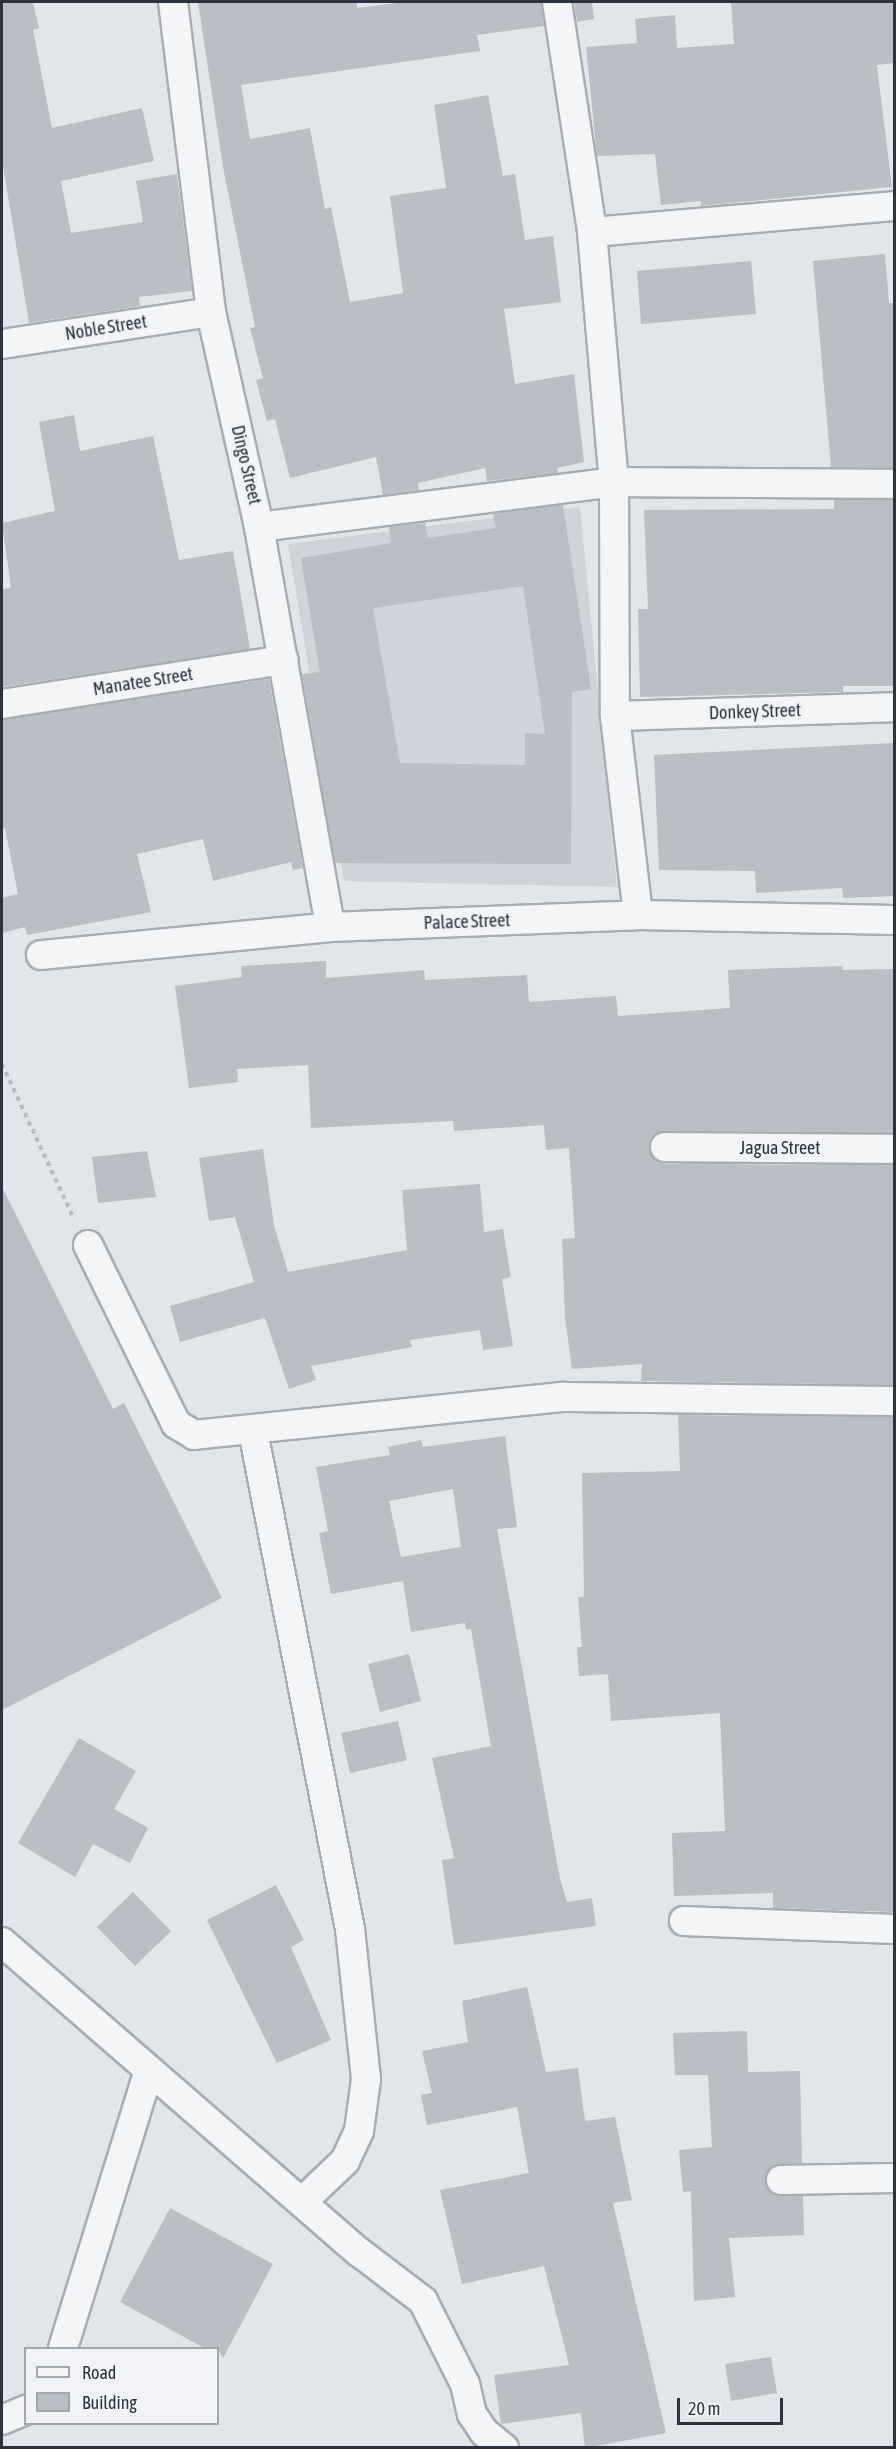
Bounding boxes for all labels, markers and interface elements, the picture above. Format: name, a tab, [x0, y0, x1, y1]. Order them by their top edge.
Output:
street label: Noble Street	[64, 311, 148, 345]
street label: Dingo Street	[226, 423, 266, 507]
street label: Manatee Street	[92, 663, 194, 701]
street label: Donkey Street	[709, 700, 801, 724]
street label: Palace Street	[423, 910, 511, 934]
street label: Jagua Street	[740, 1137, 820, 1159]
legend	[24, 2347, 219, 2425]
text: Road	[82, 2362, 116, 2383]
scale bar	[680, 2386, 786, 2424]
text: Building	[82, 2392, 137, 2413]
text: 20 m	[688, 2398, 720, 2419]

